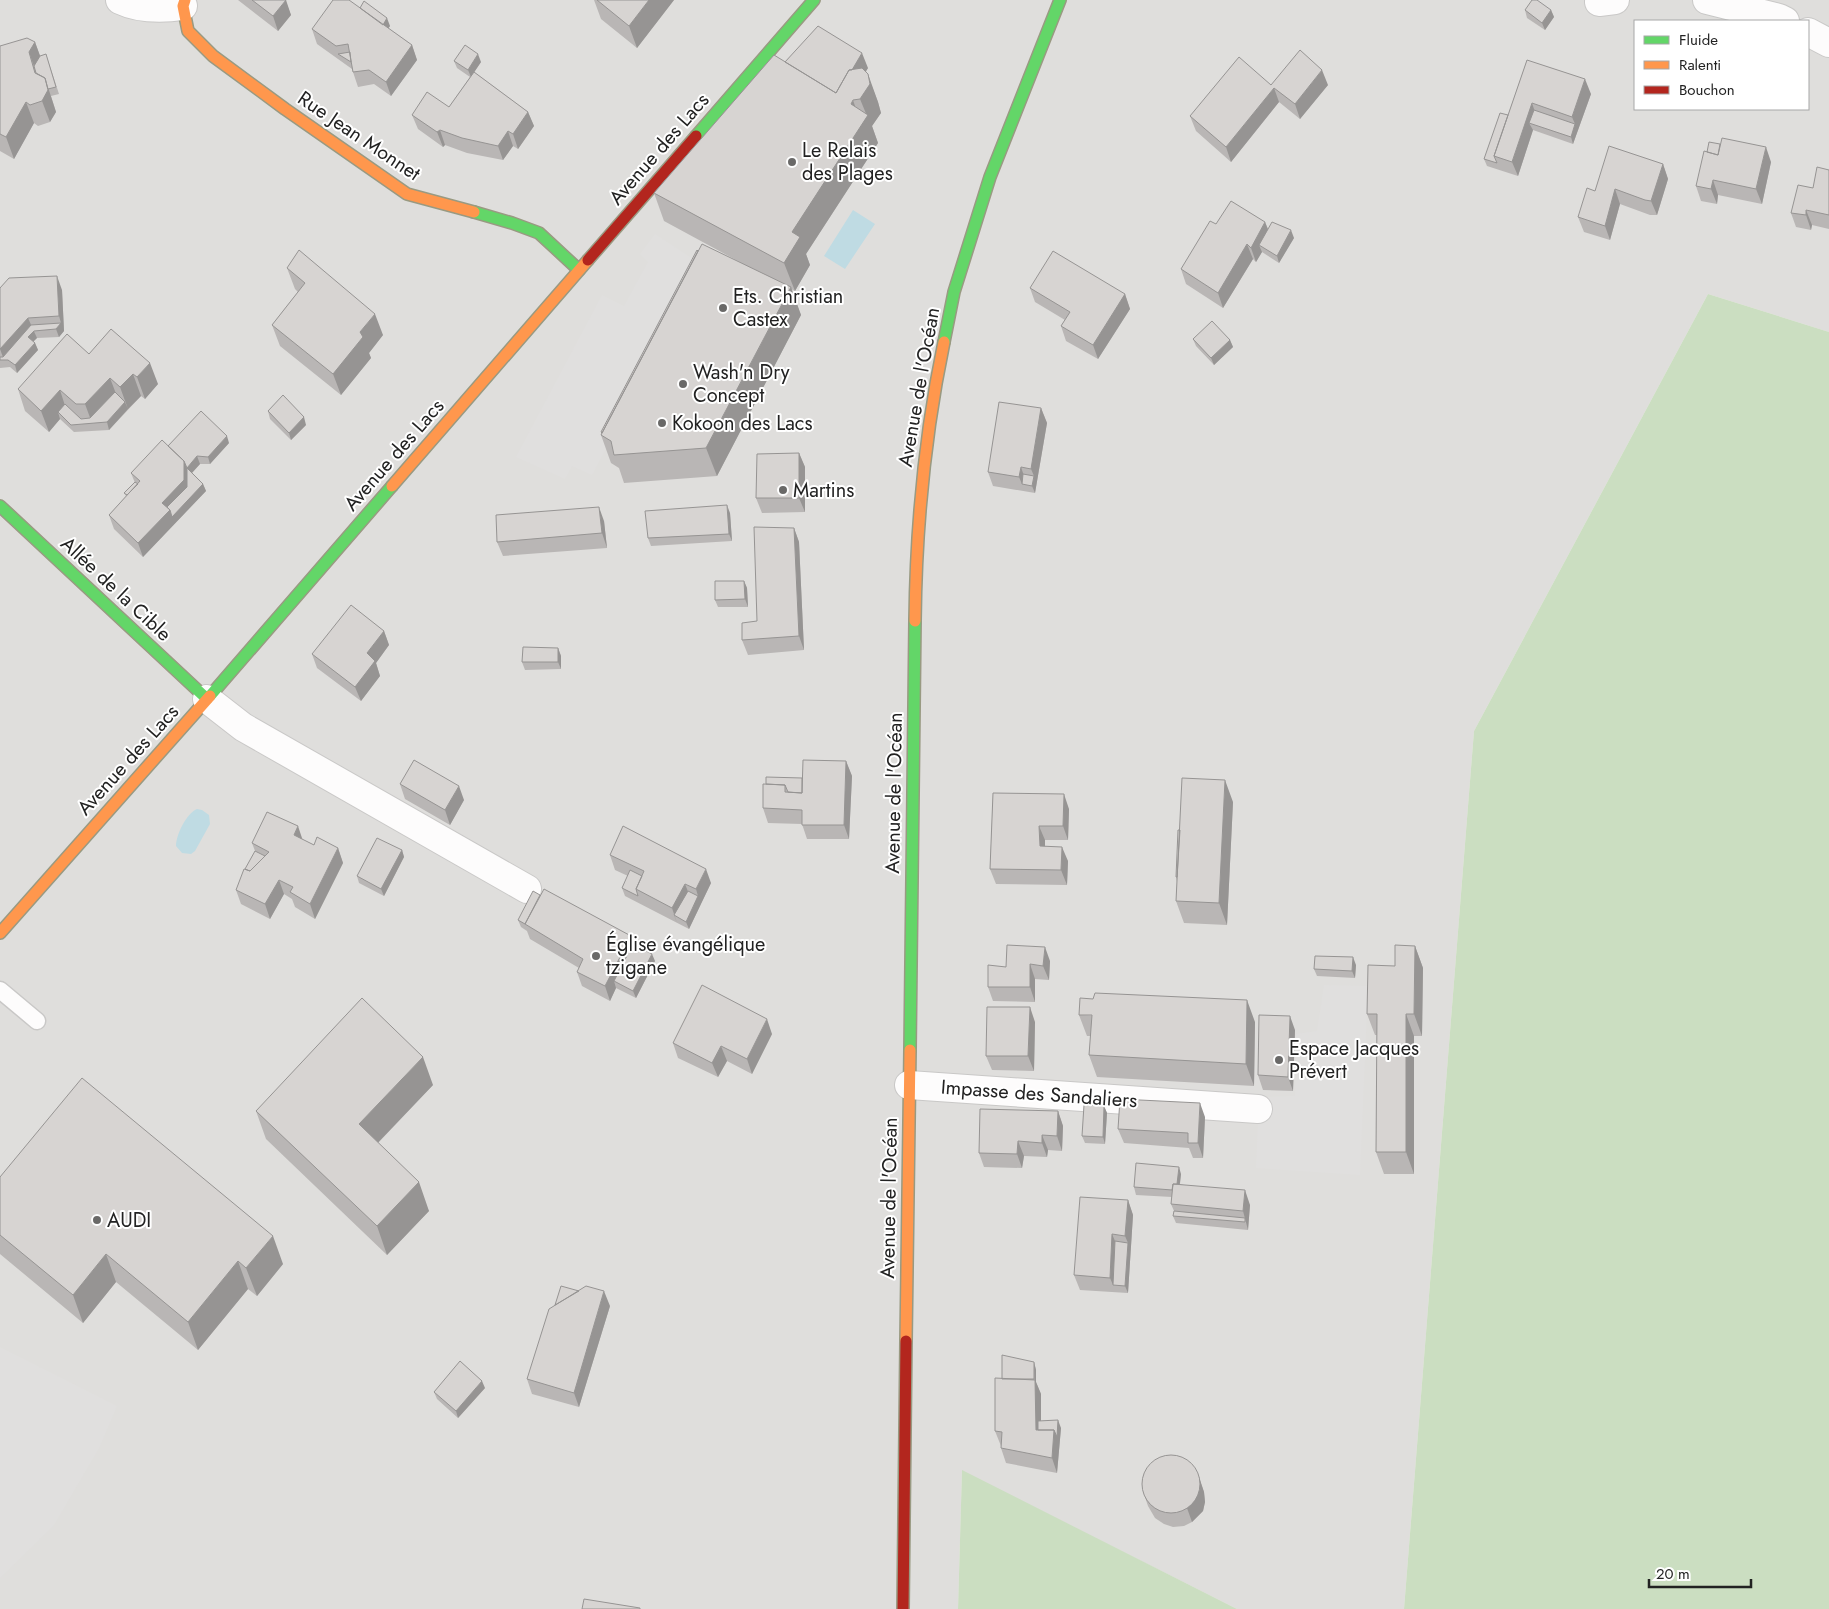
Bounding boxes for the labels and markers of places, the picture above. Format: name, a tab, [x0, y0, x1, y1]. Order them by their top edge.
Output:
place label: Le Relais des Plages	[802, 136, 893, 188]
marker: Le Relais des Plages	[786, 156, 798, 168]
place label: Ets. Christian Castex	[733, 282, 843, 334]
marker: Ets. Christian Castex	[717, 302, 729, 314]
place label: Wash'n Dry Concept	[693, 358, 790, 410]
marker: Wash'n Dry Concept	[677, 378, 689, 390]
place label: Kokoon des Lacs	[672, 409, 812, 438]
marker: Kokoon des Lacs	[656, 417, 668, 429]
place label: Martins	[793, 476, 854, 505]
marker: Martins	[777, 484, 789, 496]
place label: Église évangélique tzigane	[606, 930, 765, 982]
marker: Église évangélique tzigane	[590, 950, 602, 962]
place label: Espace Jacques Prévert	[1289, 1034, 1419, 1086]
marker: Espace Jacques Prévert	[1273, 1054, 1285, 1066]
place label: AUDI	[107, 1206, 151, 1235]
marker: AUDI	[91, 1214, 103, 1226]

